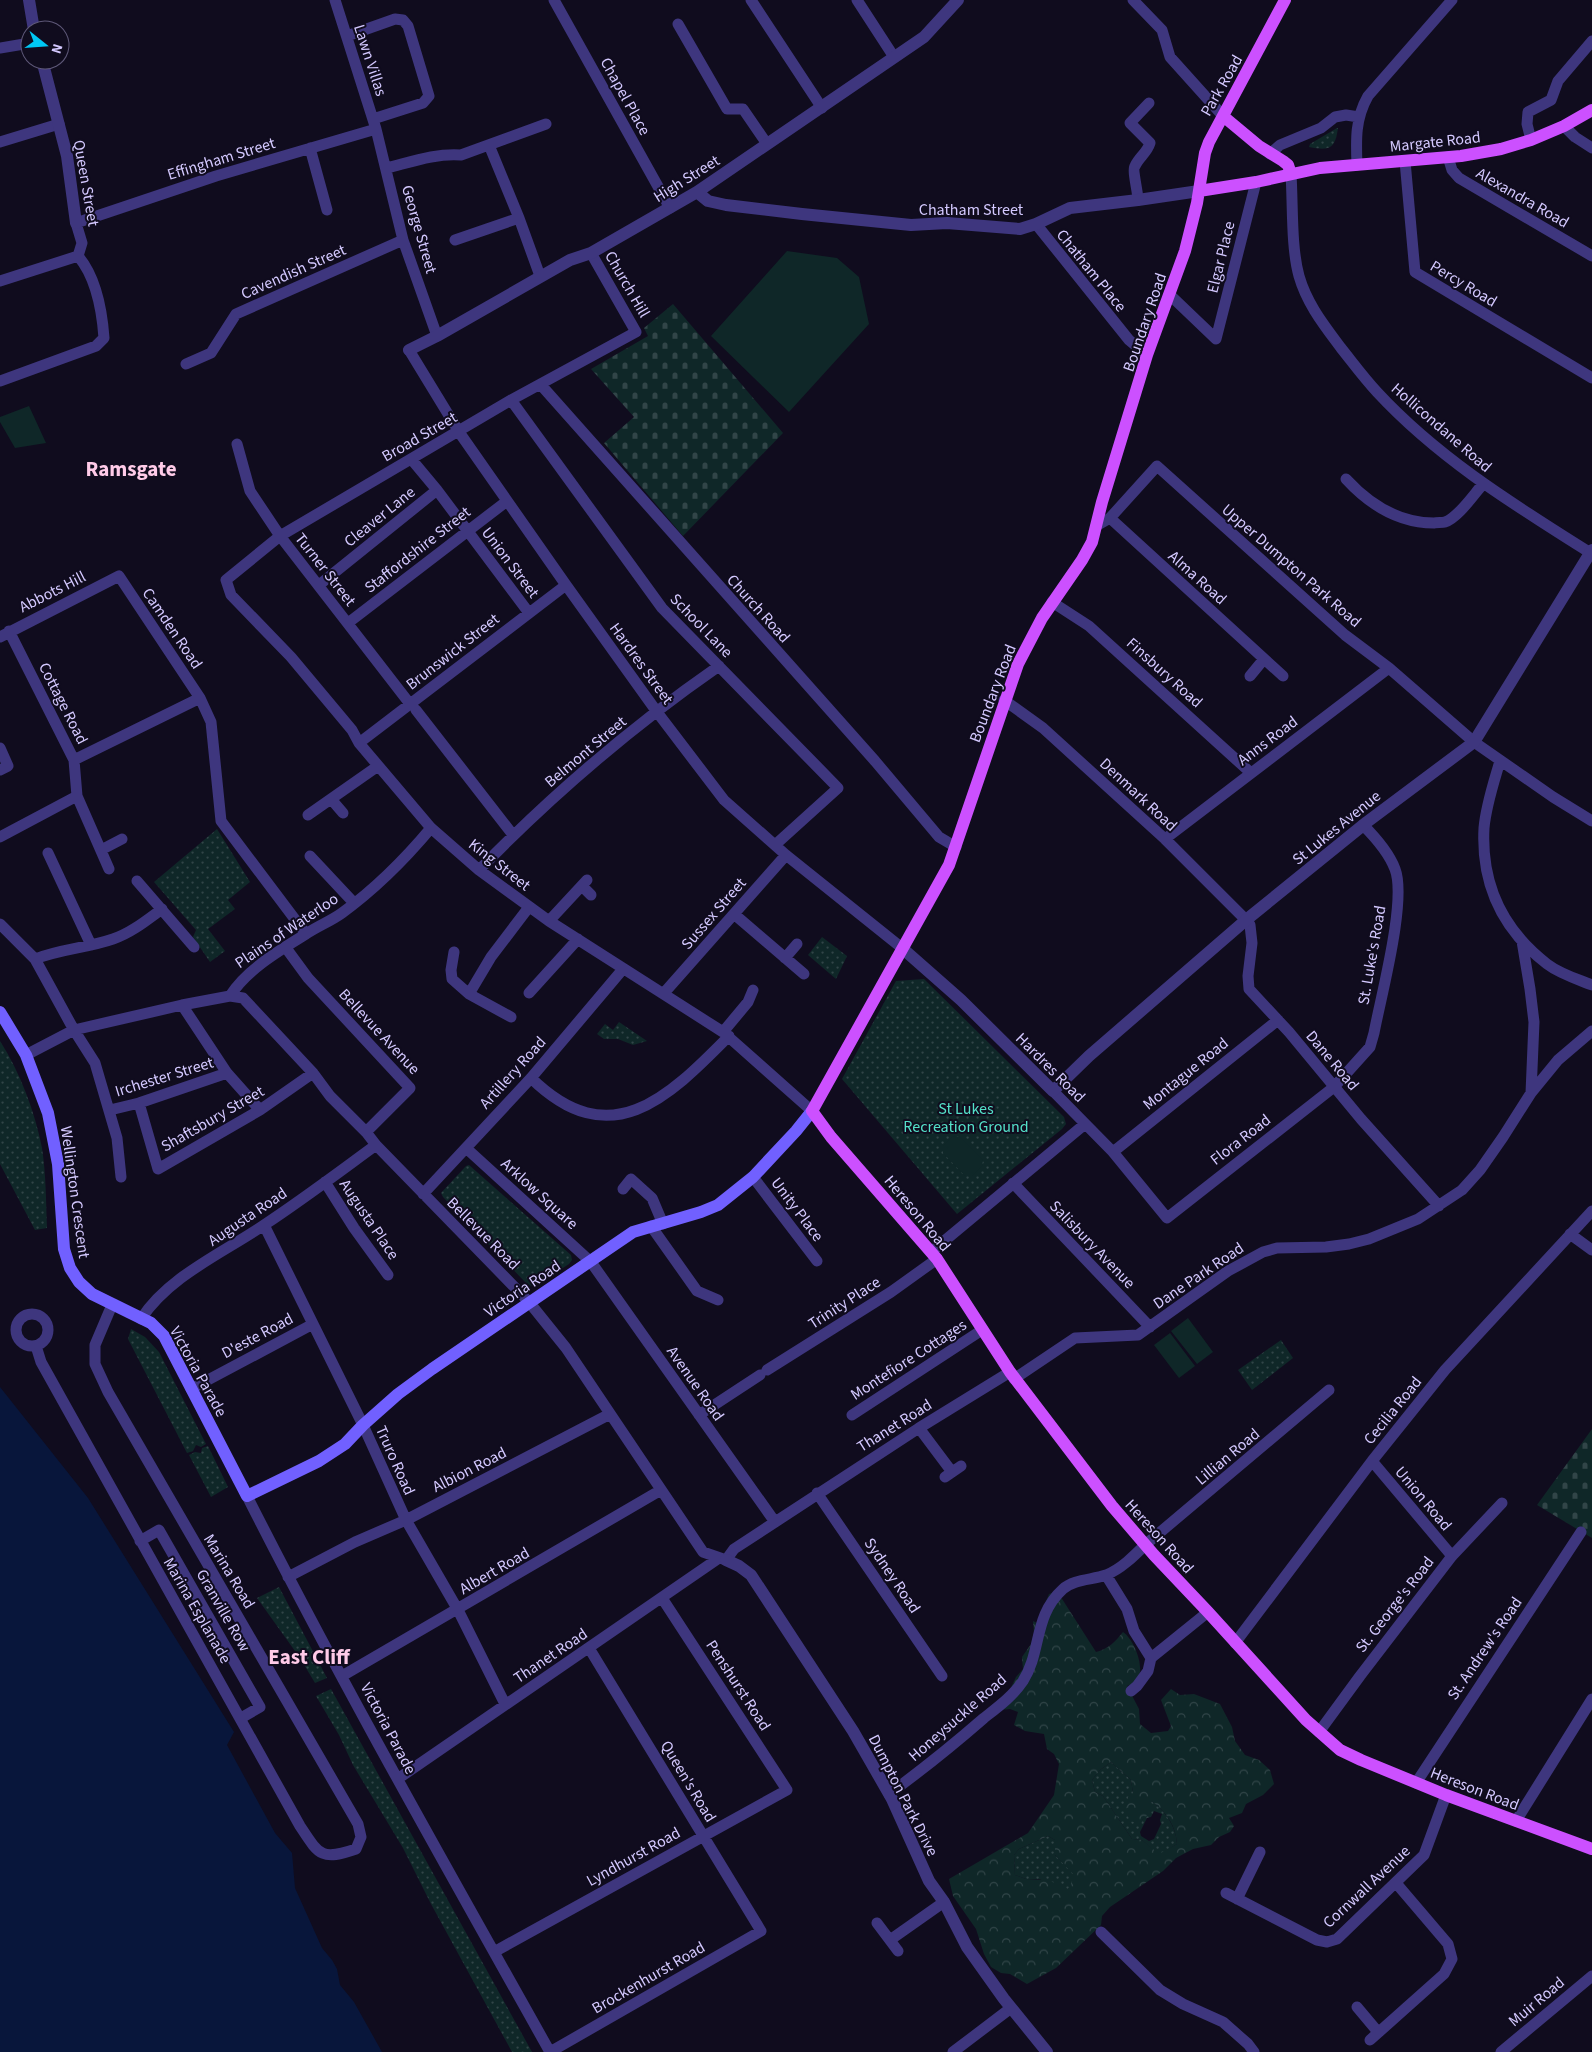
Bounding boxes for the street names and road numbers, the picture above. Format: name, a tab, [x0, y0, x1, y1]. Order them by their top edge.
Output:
street label: Lawn Villas	[348, 22, 392, 99]
street label: Park Road	[1195, 51, 1248, 120]
street label: Chapel Place	[595, 54, 656, 140]
street label: Margate Road	[1389, 126, 1482, 158]
street label: Effingham Street	[165, 132, 278, 186]
street label: Queen Street	[68, 138, 105, 229]
street label: High Street	[649, 149, 724, 208]
street label: Alexandra Road	[1472, 162, 1573, 233]
street label: George Street	[396, 183, 442, 277]
street label: Chatham Street	[919, 199, 1024, 221]
street label: Elgar Place	[1201, 219, 1241, 295]
street label: Chatham Place	[1051, 225, 1131, 317]
street label: Cavendish Street	[237, 239, 350, 305]
street label: Church Hill	[599, 247, 655, 322]
street label: Percy Road	[1426, 255, 1501, 312]
street label: Boundary Road	[1118, 270, 1172, 375]
street label: Hollicondane Road	[1386, 378, 1496, 478]
street label: Broad Street	[378, 406, 462, 467]
street label: Cleaver Lane	[339, 481, 420, 552]
street label: Upper Dumpton Park Road	[1217, 499, 1366, 633]
street label: Staffordshire Street	[360, 501, 476, 598]
street label: Union Street	[476, 523, 545, 603]
street label: Turner Street	[290, 528, 361, 611]
street label: Alma Road	[1163, 546, 1231, 610]
street label: Abbots Hill	[15, 566, 90, 618]
street label: Church Road	[721, 570, 795, 648]
street label: Camden Road	[137, 584, 207, 674]
street label: School Lane	[665, 589, 738, 663]
street label: Brunswick Street	[401, 608, 504, 695]
street label: Hardres Street	[604, 618, 679, 709]
street label: Finsbury Road	[1121, 633, 1207, 713]
street label: Boundary Road	[964, 641, 1022, 746]
street label: Cottage Road	[33, 659, 93, 748]
street label: Belmont Street	[540, 711, 632, 793]
street label: Anns Road	[1233, 711, 1302, 771]
street label: Denmark Road	[1095, 753, 1182, 836]
street label: St Lukes Avenue	[1288, 785, 1386, 870]
street label: King Street	[464, 834, 535, 896]
street label: Sussex Street	[676, 872, 752, 954]
street label: Plains of Waterloo	[230, 888, 343, 974]
street label: St. Luke's Road	[1352, 904, 1392, 1007]
street label: Bellevue Avenue	[334, 984, 425, 1080]
street label: Dane Road	[1301, 1026, 1364, 1095]
street label: Hardres Road	[1011, 1028, 1090, 1107]
street label: Artillery Road	[474, 1032, 551, 1114]
street label: Montague Road	[1138, 1032, 1233, 1115]
street label: Irchester Street	[112, 1051, 217, 1102]
street label: Shaftsbury Street	[157, 1080, 269, 1157]
street label: Flora Road	[1206, 1109, 1276, 1170]
street label: Wellington Crescent	[55, 1125, 95, 1260]
street label: Arklow Square	[496, 1153, 583, 1234]
street label: Hereson Road	[879, 1171, 956, 1256]
street label: Unity Place	[766, 1173, 829, 1246]
street label: Augusta Place	[334, 1175, 404, 1264]
street label: Augusta Road	[204, 1182, 291, 1251]
street label: Bellevue Road	[442, 1192, 525, 1275]
street label: Salisbury Avenue	[1044, 1196, 1140, 1294]
street label: Dane Park Road	[1149, 1237, 1248, 1314]
street label: Victoria Road	[480, 1255, 565, 1323]
street label: Trinity Place	[804, 1271, 885, 1334]
street label: D'este Road	[218, 1308, 297, 1364]
street label: Montefiore Cottages	[846, 1314, 971, 1406]
street label: Victoria Parade	[164, 1322, 232, 1421]
street label: Avenue Road	[661, 1342, 729, 1425]
street label: Cecilia Road	[1358, 1372, 1427, 1449]
street label: Thanet Road	[853, 1394, 936, 1458]
street label: Truro Road	[370, 1422, 420, 1499]
street label: Lillian Road	[1191, 1423, 1265, 1490]
street label: Albion Road	[429, 1442, 510, 1498]
street label: Union Road	[1390, 1462, 1457, 1536]
street label: Hereson Road	[1120, 1495, 1199, 1579]
street label: Marina Road	[198, 1530, 260, 1613]
street label: Sydney Road	[859, 1534, 926, 1618]
street label: Albert Road	[455, 1542, 534, 1600]
street label: St. George's Road	[1350, 1552, 1439, 1657]
street label: Marina Esplanade	[158, 1553, 236, 1668]
street label: Granville Row	[191, 1565, 256, 1656]
street label: St. Andrew's Road	[1442, 1593, 1528, 1704]
street label: Thanet Road	[509, 1623, 592, 1689]
street label: Penshurst Road	[701, 1636, 776, 1735]
street label: Honeysuckle Road	[904, 1669, 1011, 1767]
street label: Victoria Parade	[355, 1679, 421, 1778]
street label: Dumpton Park Drive	[863, 1731, 943, 1860]
street label: Queen's Road	[655, 1736, 721, 1827]
street label: Hereson Road	[1427, 1762, 1522, 1816]
street label: Lyndhurst Road	[582, 1822, 685, 1892]
street label: Cornwall Avenue	[1318, 1840, 1415, 1933]
street label: Brockenhurst Road	[588, 1937, 709, 2019]
street label: Muir Road	[1504, 1972, 1570, 2032]

